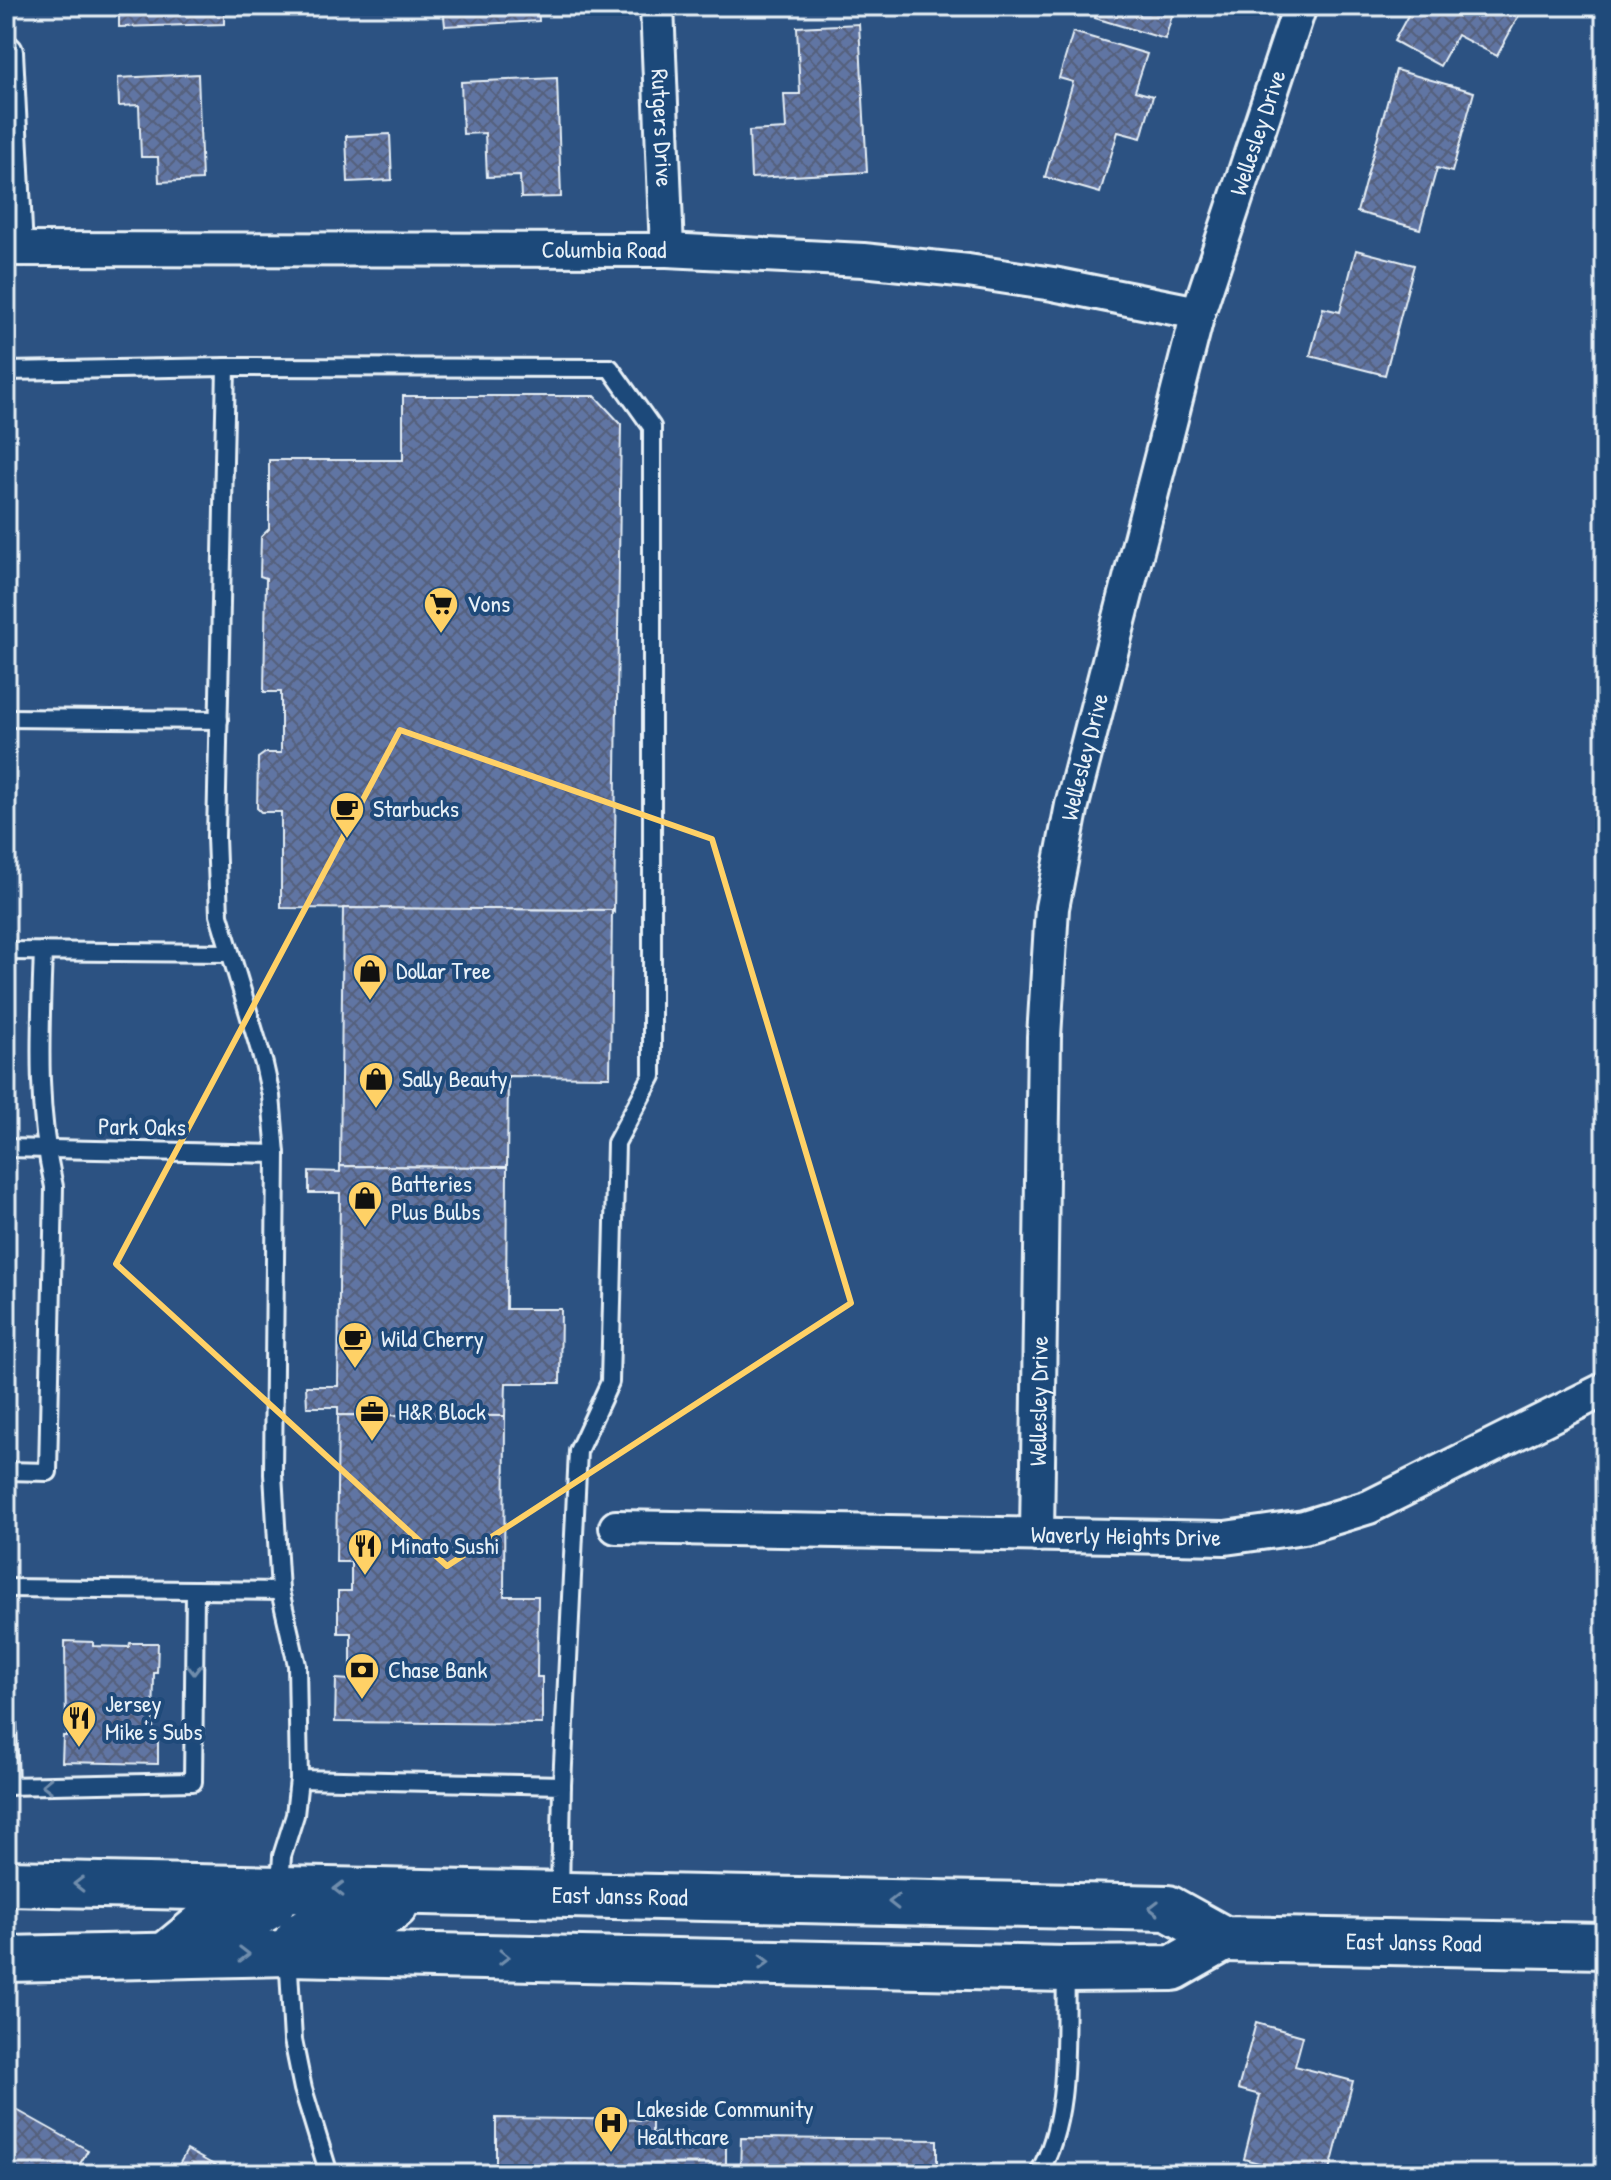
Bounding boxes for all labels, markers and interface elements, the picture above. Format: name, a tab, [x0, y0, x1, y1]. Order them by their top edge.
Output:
street label: Wellesley Drive	[1221, 65, 1293, 199]
street label: Rutgers Drive	[645, 68, 681, 188]
street label: Columbia Road	[542, 233, 666, 265]
supermarket icon: Vons	[422, 585, 460, 635]
place label: Vons	[467, 587, 510, 619]
street label: Wellesley Drive	[1052, 689, 1115, 823]
cafe icon: Starbucks	[328, 790, 366, 840]
place label: Starbucks	[373, 792, 459, 824]
shop icon: Dollar Tree	[351, 952, 389, 1002]
place label: Dollar Tree	[396, 954, 492, 986]
shop icon: Sally Beauty	[357, 1060, 395, 1110]
place label: Sally Beauty	[402, 1062, 508, 1094]
street label: Park Oaks	[98, 1109, 186, 1143]
place label: Batteries Plus Bulbs	[391, 1167, 481, 1227]
shop icon: Batteries Plus Bulbs	[346, 1179, 384, 1229]
cafe icon: Wild Cherry	[336, 1320, 374, 1370]
place label: Wild Cherry	[381, 1322, 484, 1354]
street label: Wellesley Drive	[1021, 1335, 1055, 1466]
office icon: H&R Block	[353, 1393, 391, 1443]
place label: H&R Block	[398, 1395, 486, 1427]
street label: Waverly Heights Drive	[1031, 1517, 1222, 1553]
restaurant icon: Minato Sushi	[346, 1527, 384, 1577]
place label: Minato Sushi	[391, 1529, 500, 1561]
bank icon: Chase Bank	[343, 1651, 381, 1701]
place label: Chase Bank	[388, 1653, 487, 1685]
one-way arrow	[185, 1663, 203, 1676]
place label: Jersey Mike's Subs	[105, 1687, 203, 1747]
restaurant icon: Jersey Mike's Subs	[60, 1699, 98, 1749]
one-way arrow	[40, 1777, 53, 1794]
one-way arrow	[72, 1875, 85, 1893]
street label: East Janss Road	[552, 1878, 688, 1913]
one-way arrow	[332, 1881, 345, 1898]
one-way arrow	[887, 1893, 900, 1910]
one-way arrow	[1147, 1899, 1160, 1916]
street label: East Janss Road	[1346, 1924, 1482, 1959]
one-way arrow	[238, 1945, 251, 1962]
one-way arrow	[498, 1948, 511, 1966]
one-way arrow	[758, 1954, 771, 1971]
place label: Lakeside Community Healthcare	[637, 2092, 814, 2152]
hospital icon: Lakeside Community Healthcare	[592, 2104, 630, 2154]

